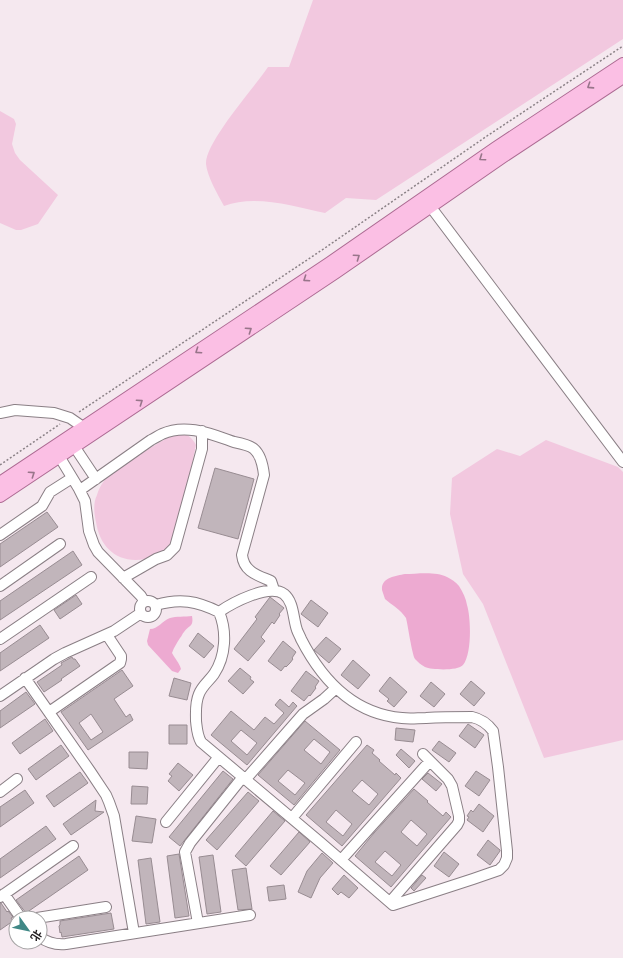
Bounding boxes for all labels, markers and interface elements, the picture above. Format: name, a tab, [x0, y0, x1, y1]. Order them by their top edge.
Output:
one-way arrow	[588, 81, 595, 88]
one-way arrow	[479, 153, 486, 161]
one-way arrow	[352, 255, 359, 262]
one-way arrow	[303, 274, 310, 282]
one-way arrow	[244, 328, 251, 335]
one-way arrow	[195, 346, 202, 354]
one-way arrow	[136, 400, 143, 407]
one-way arrow	[28, 472, 35, 479]
north arrow	[8, 910, 48, 950]
text: 北	[28, 927, 46, 944]

